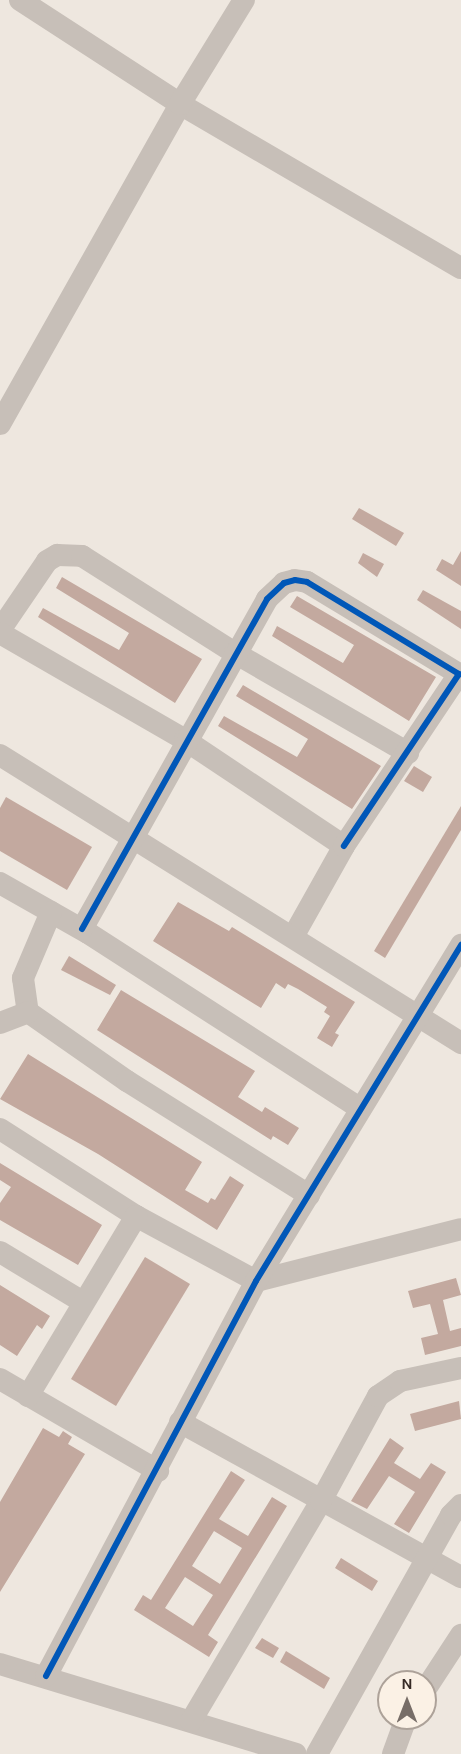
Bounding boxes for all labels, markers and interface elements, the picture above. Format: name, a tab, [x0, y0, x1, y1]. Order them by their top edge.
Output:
north arrow	[377, 1670, 437, 1730]
text: N	[401, 1674, 413, 1693]

